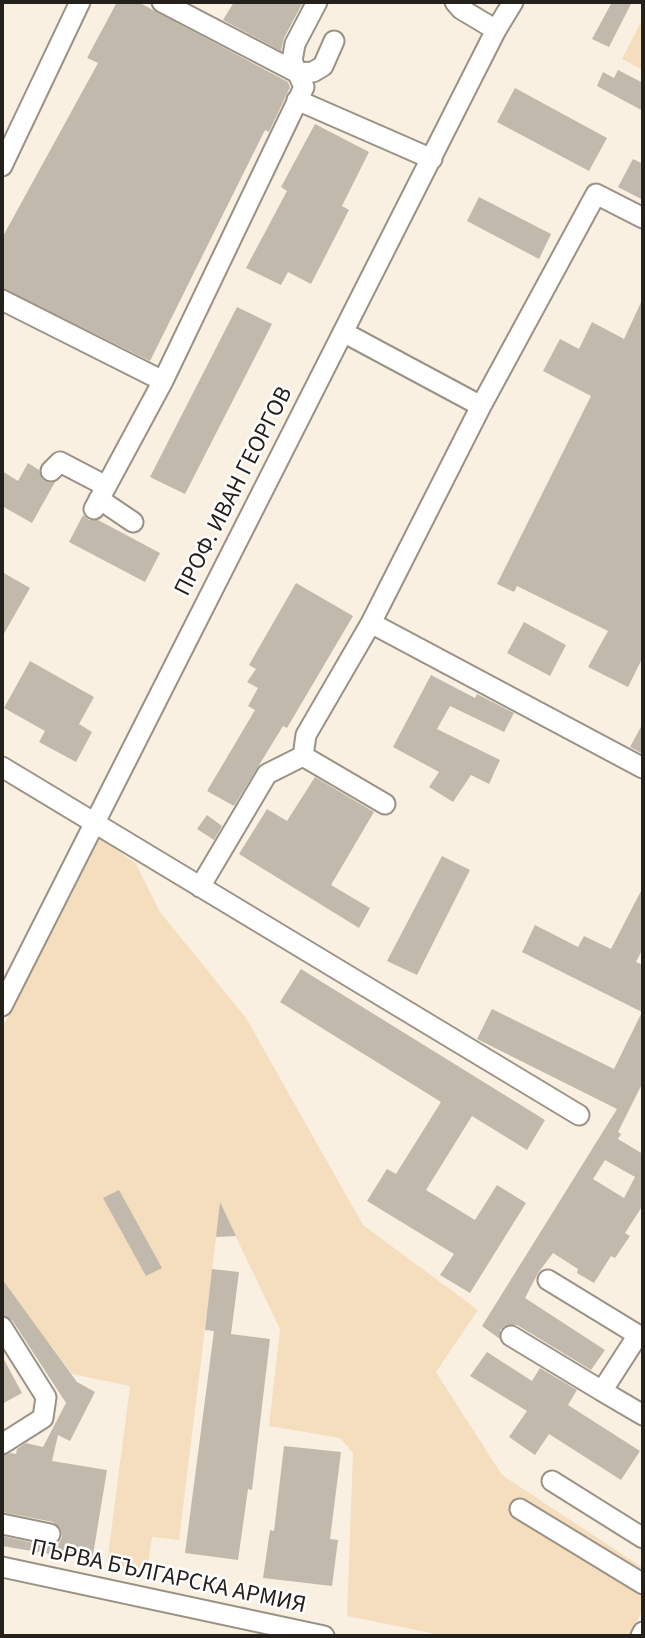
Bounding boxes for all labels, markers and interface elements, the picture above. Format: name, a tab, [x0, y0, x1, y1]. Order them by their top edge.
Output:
street label: ПРОФ. ИВАН ГЕОРГОВ	[170, 383, 300, 601]
street label: ПЪРВА БЪЛГАРСКА АРМИЯ	[28, 1535, 308, 1621]

